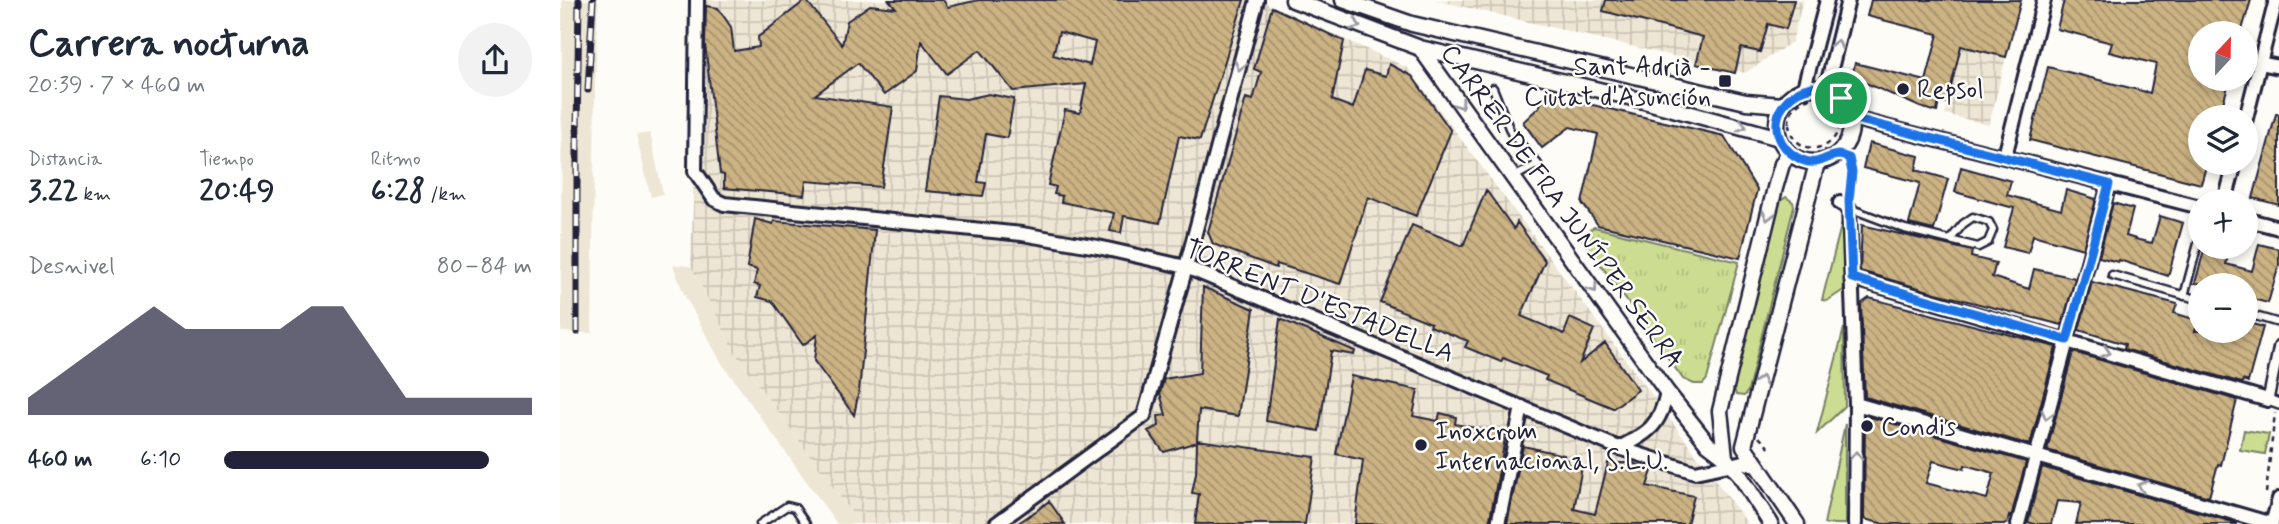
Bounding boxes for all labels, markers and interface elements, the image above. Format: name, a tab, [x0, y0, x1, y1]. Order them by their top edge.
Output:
one-way arrow	[1349, 17, 1361, 31]
text: Carrera nocturna	[28, 20, 310, 69]
north arrow	[2188, 21, 2258, 91]
map controls	[2188, 21, 2258, 343]
button: share	[458, 23, 532, 97]
street label: CARRER DE FRA JUNÍPER SERRA	[1432, 38, 1691, 376]
one-way arrow	[1829, 39, 1843, 51]
place label: Sant Adrià - Ciutat d'Asunción	[1524, 51, 1711, 115]
one-way arrow	[1233, 60, 1248, 72]
pin	[1811, 68, 1871, 128]
text: 20:39 · 7 × 460 m	[28, 71, 205, 101]
marker: Sant Adrià - Ciutat d'Asunción	[1717, 73, 1733, 89]
place label: Repsol	[1917, 74, 1984, 108]
icon: arrive	[1822, 79, 1860, 117]
marker: Repsol	[1895, 81, 1911, 97]
one-way arrow	[1452, 96, 1464, 108]
button: layers	[2188, 105, 2258, 175]
one-way arrow	[1735, 118, 1747, 133]
text: Distancia	[28, 147, 102, 172]
text: Tiempo	[199, 147, 254, 172]
text: Ritmo	[371, 147, 421, 172]
text: 3.22	[28, 172, 78, 211]
text: 20:49	[199, 172, 275, 211]
text: 6:28	[371, 172, 425, 211]
text: km	[78, 182, 111, 207]
text: /km	[425, 182, 466, 207]
button: +	[2188, 189, 2258, 259]
one-way arrow	[1762, 210, 1776, 222]
street label: TORRENT D'ESTADELLA	[1180, 232, 1459, 371]
text: Desnivel	[28, 252, 115, 282]
text: 80–84 m	[437, 252, 532, 282]
button: −	[2188, 273, 2258, 343]
one-way arrow	[1585, 280, 1597, 293]
one-way arrow	[2100, 343, 2112, 358]
one-way arrow	[1752, 374, 1767, 386]
one-way arrow	[2041, 409, 2055, 421]
place label: Condis	[1881, 411, 1956, 445]
place label: Inoxcrom Internacional, S.L.U.	[1435, 415, 1669, 479]
marker: Condis	[1859, 418, 1875, 434]
marker: Inoxcrom Internacional, S.L.U.	[1413, 437, 1429, 453]
text: 460 m	[28, 445, 92, 475]
text: 6:10	[140, 445, 181, 475]
one-way arrow	[1848, 450, 1863, 461]
one-way arrow	[2136, 479, 2148, 494]

